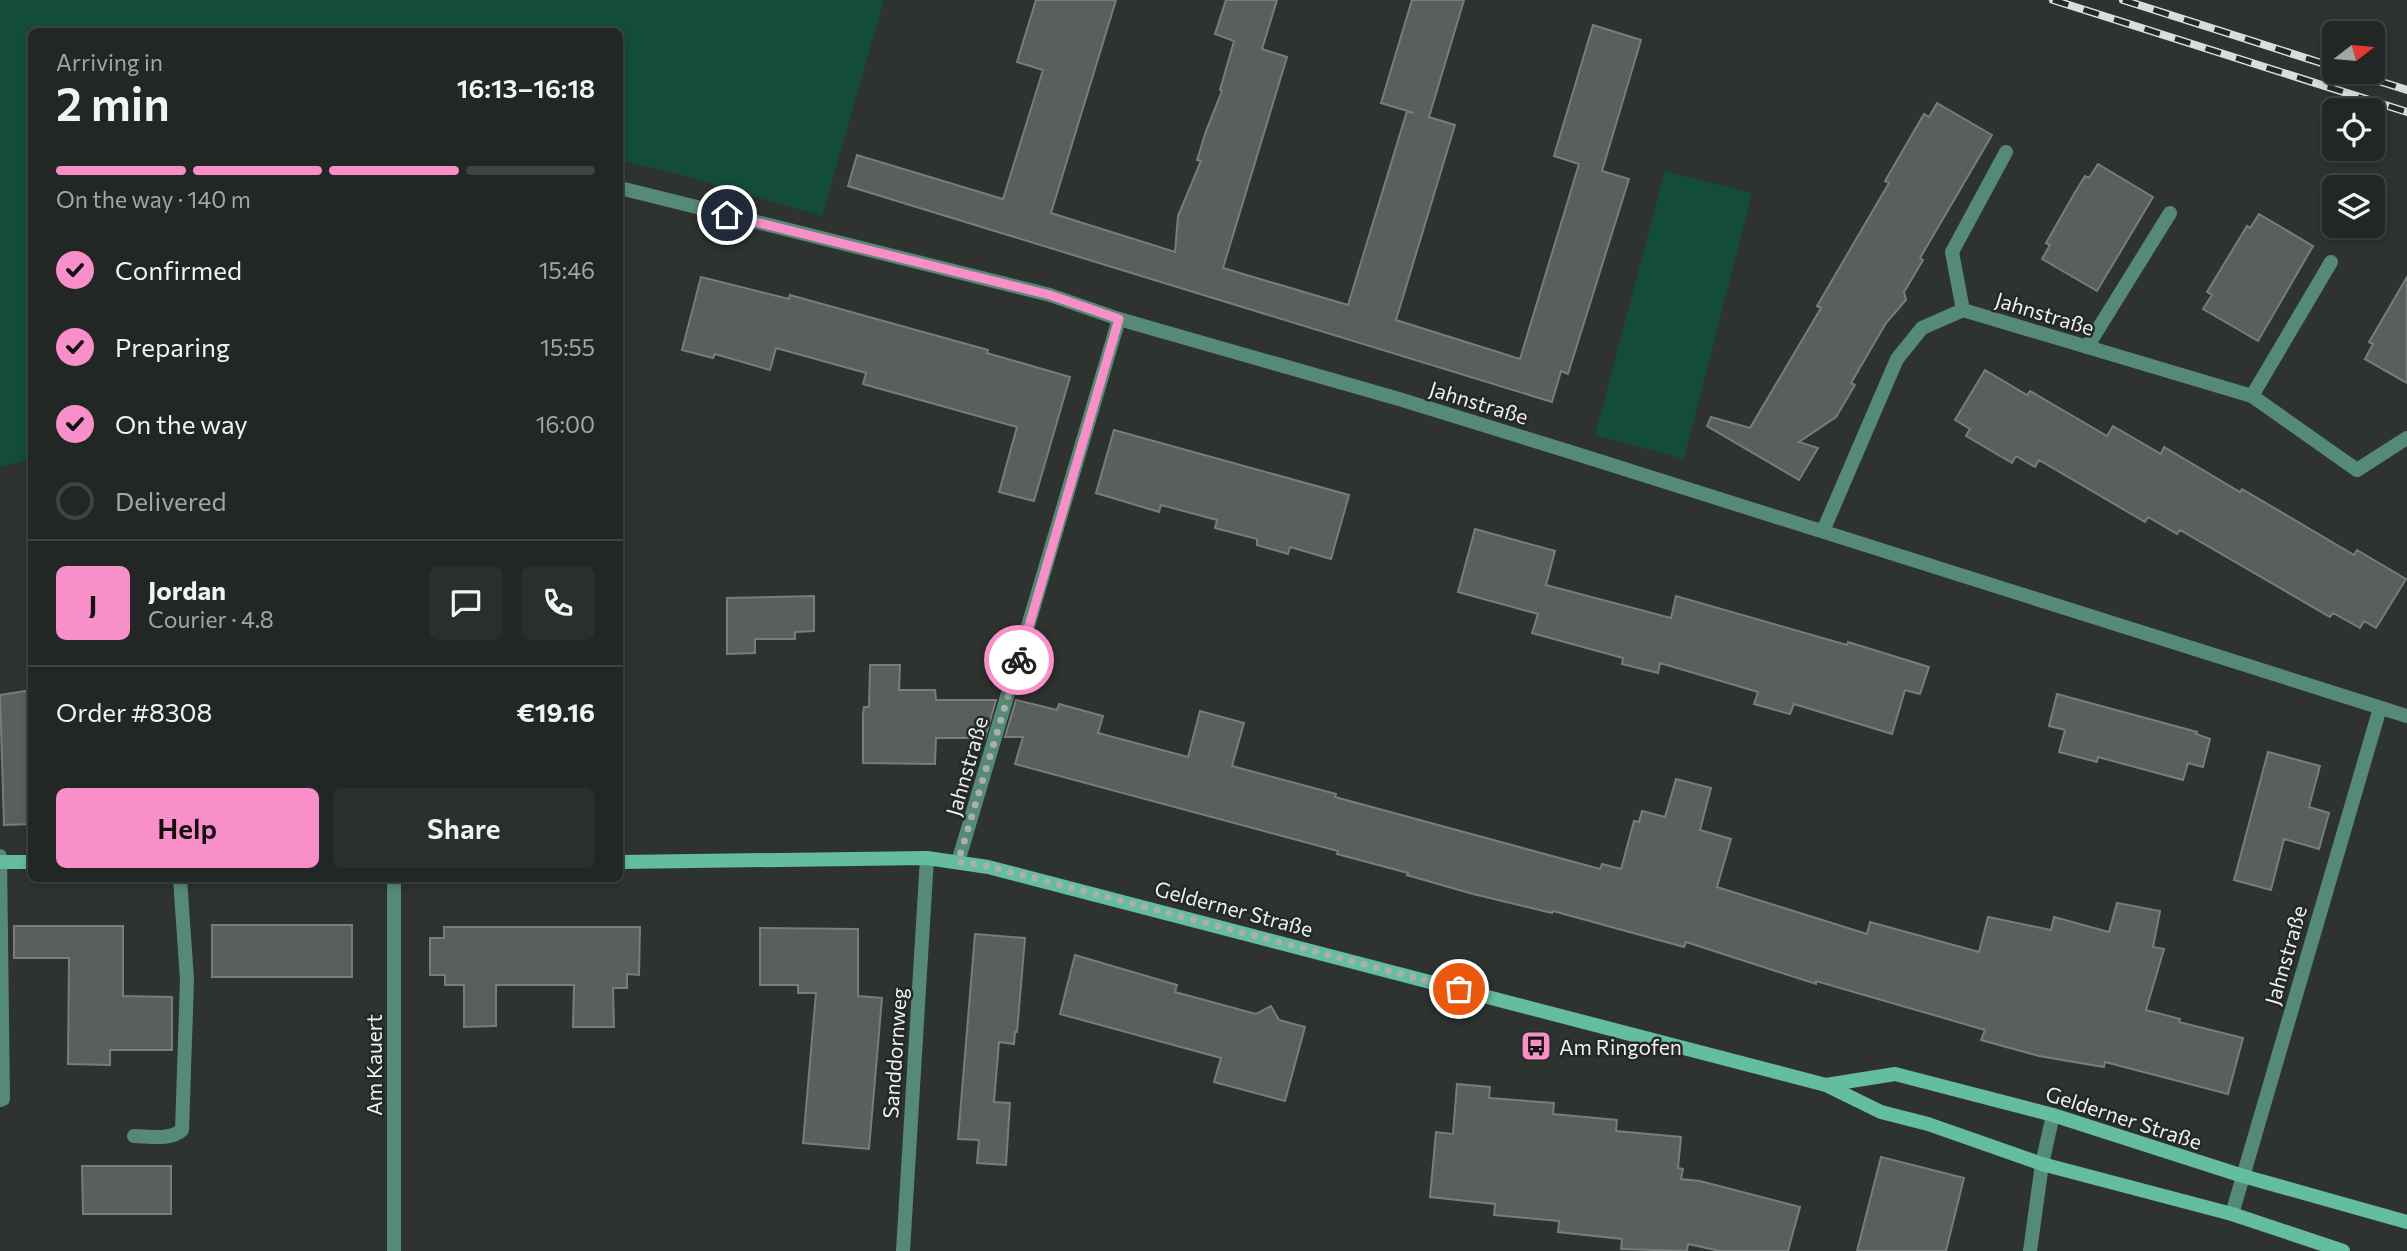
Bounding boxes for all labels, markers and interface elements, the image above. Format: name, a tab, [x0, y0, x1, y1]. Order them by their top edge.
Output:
north arrow	[2322, 21, 2385, 84]
map controls	[2322, 21, 2385, 238]
text: Arriving in	[56, 48, 163, 76]
text: 16:13–16:18	[457, 72, 595, 103]
text: 2 min	[56, 74, 170, 130]
button: locate	[2322, 98, 2385, 161]
button: layers	[2322, 175, 2385, 238]
text: On the way · 140 m	[56, 185, 251, 213]
pin	[697, 185, 757, 245]
icon: home	[708, 196, 746, 234]
icon: check	[56, 251, 94, 289]
text: Confirmed	[115, 254, 242, 285]
text: 15:46	[539, 256, 595, 284]
street label: Jahnstraße	[1992, 286, 2098, 340]
icon: check	[56, 328, 94, 366]
text: Preparing	[115, 331, 230, 362]
text: 15:55	[540, 333, 595, 361]
street label: Jahnstraße	[1426, 375, 1532, 429]
icon: check	[56, 405, 94, 443]
text: On the way	[115, 408, 248, 439]
text: 16:00	[536, 410, 595, 438]
text: Delivered	[115, 485, 226, 516]
button: chat	[429, 566, 503, 640]
button: phone	[521, 566, 595, 640]
text: Jordan	[148, 574, 226, 605]
text: J	[89, 588, 97, 619]
text: Courier · 4.8	[148, 605, 274, 633]
courier	[984, 625, 1054, 695]
icon: bike	[1000, 641, 1038, 679]
text: Order #8308	[56, 696, 212, 727]
text: €19.16	[516, 696, 595, 727]
street label: Jahnstraße	[940, 713, 992, 819]
button: Help	[56, 788, 319, 868]
button: Share	[333, 788, 595, 868]
street label: Gelderner Straße	[1152, 875, 1316, 941]
street label: Jahnstraße	[2259, 902, 2311, 1008]
pin	[1429, 959, 1489, 1019]
icon: bag	[1440, 970, 1478, 1008]
street label: Sanddornweg	[877, 987, 911, 1119]
street label: Am Kauert	[361, 1014, 386, 1116]
bus stop icon: Am Ringofen	[1519, 1029, 1553, 1063]
place label: Am Ringofen	[1559, 1034, 1682, 1059]
street label: Gelderner Straße	[2043, 1080, 2205, 1154]

